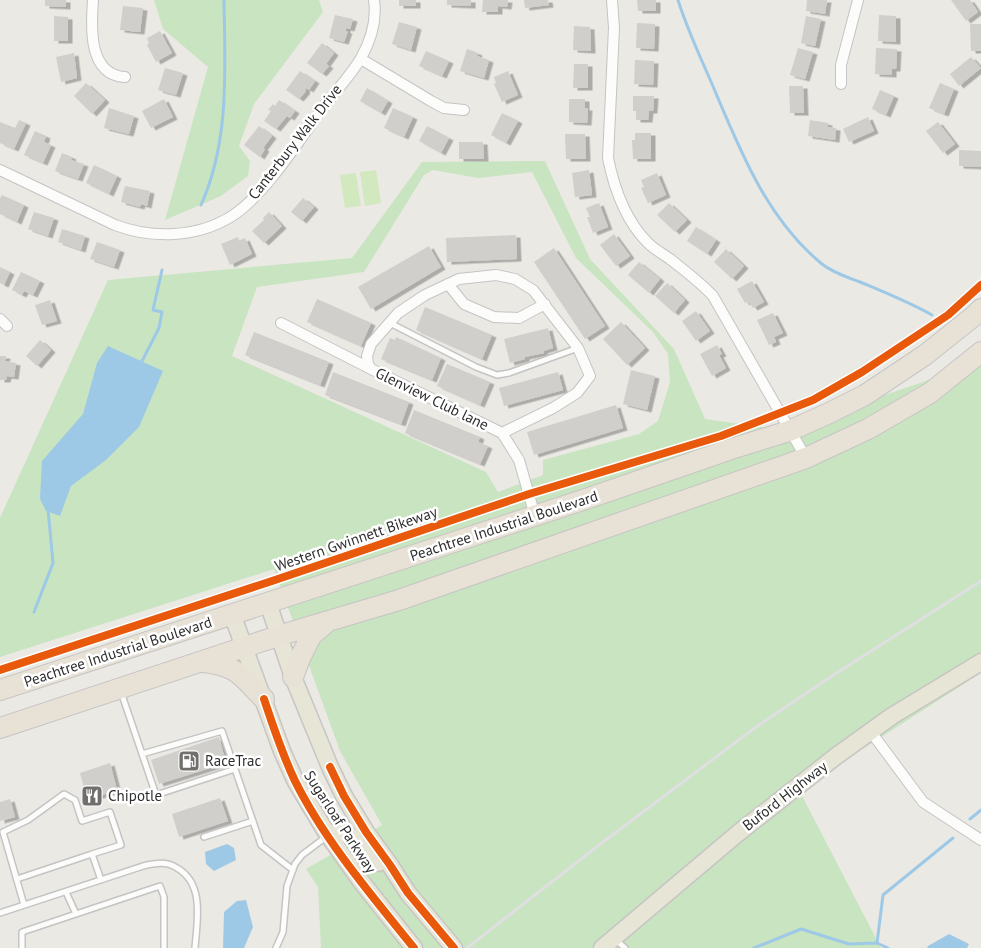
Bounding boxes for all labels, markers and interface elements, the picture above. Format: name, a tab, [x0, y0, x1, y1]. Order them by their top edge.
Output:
street label: Canterbury Walk Drive	[244, 80, 346, 203]
street label: Glenview Club lane	[373, 363, 492, 434]
street label: Peachtree Industrial Boulevard	[407, 486, 600, 565]
street label: Western Gwinnett Bikeway	[272, 502, 440, 575]
street label: Peachtree Industrial Boulevard	[21, 612, 214, 691]
fuel station icon: RaceTrac	[177, 749, 201, 773]
place label: RaceTrac	[205, 751, 262, 770]
street label: Buford Highway	[738, 757, 831, 835]
street label: Sugarloaf Parkway	[300, 767, 381, 877]
restaurant icon: Chipotle	[80, 784, 104, 808]
place label: Chipotle	[108, 786, 162, 805]

